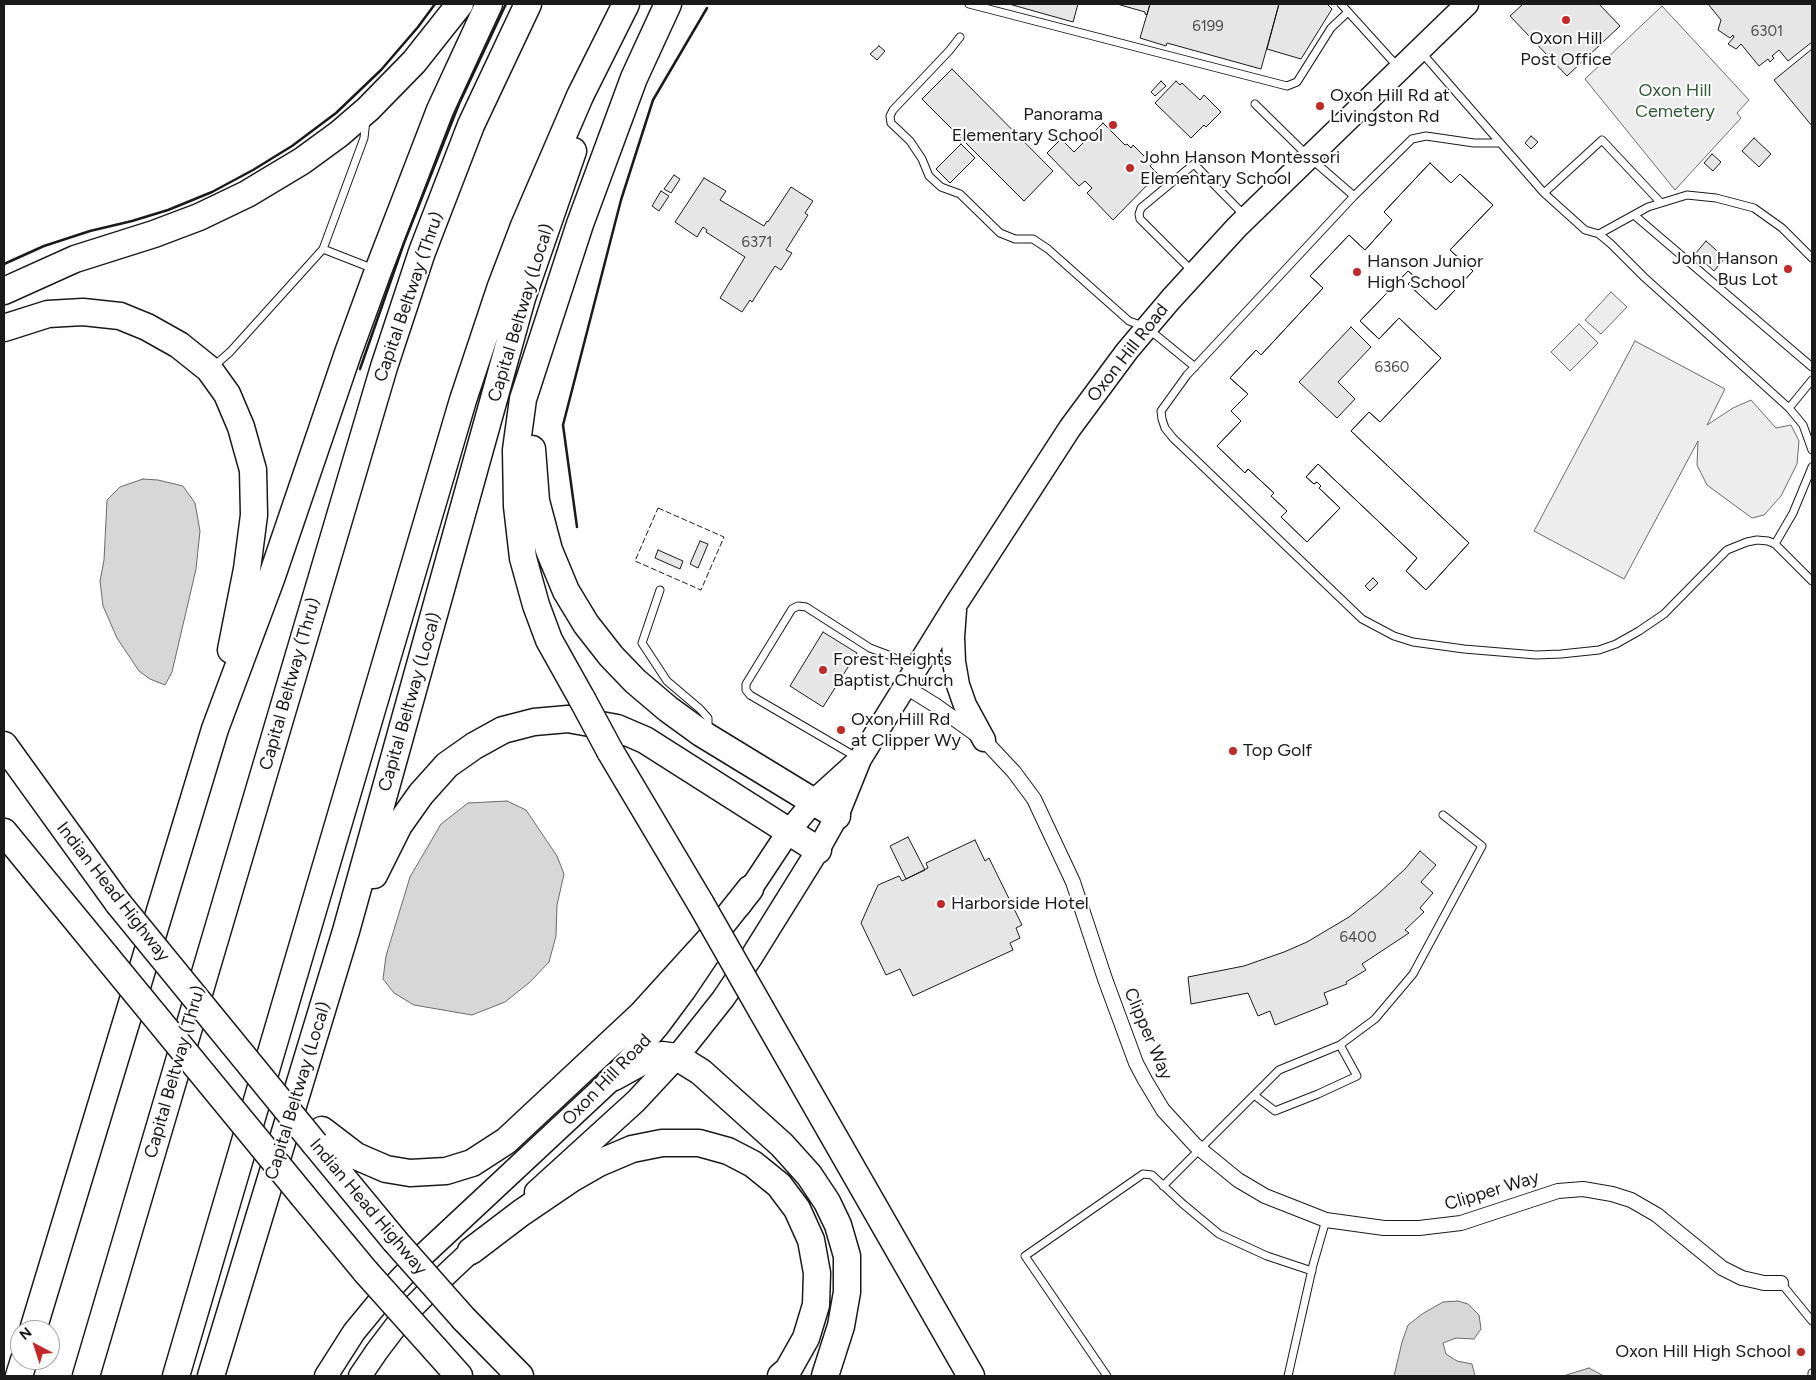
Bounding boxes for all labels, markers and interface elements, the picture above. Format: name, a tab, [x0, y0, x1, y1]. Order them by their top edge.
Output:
marker: Oxon Hill Post Office	[1560, 14, 1572, 26]
house number: 6199	[1192, 18, 1224, 36]
house number: 6301	[1751, 23, 1783, 41]
place label: Oxon Hill Post Office	[1520, 28, 1612, 70]
park label: Oxon Hill Cemetery	[1635, 80, 1715, 122]
place label: Oxon Hill Rd at Livingston Rd	[1330, 85, 1450, 128]
marker: Oxon Hill Rd at Livingston Rd	[1314, 100, 1326, 112]
place label: Panorama Elementary School	[952, 104, 1103, 146]
marker: Panorama Elementary School	[1107, 119, 1119, 131]
place label: John Hanson Montessori Elementary School	[1140, 147, 1340, 190]
marker: John Hanson Montessori Elementary School	[1124, 162, 1136, 174]
street label: Capital Beltway (Thru)	[370, 209, 448, 385]
street label: Capital Beltway (Local)	[484, 221, 558, 405]
house number: 6371	[742, 234, 772, 252]
place label: John Hanson Bus Lot	[1672, 248, 1778, 290]
place label: Hanson Junior High School	[1367, 251, 1483, 294]
marker: John Hanson Bus Lot	[1782, 263, 1794, 275]
marker: Hanson Junior High School	[1351, 266, 1363, 278]
street label: Oxon Hill Road	[1083, 300, 1173, 406]
house number: 6360	[1375, 359, 1409, 377]
street label: Capital Beltway (Thru)	[255, 595, 325, 773]
street label: Capital Beltway (Local)	[374, 610, 446, 794]
place label: Forest Heights Baptist Church	[833, 649, 953, 692]
marker: Forest Heights Baptist Church	[817, 664, 829, 676]
place label: Oxon Hill Rd at Clipper Wy	[851, 709, 961, 752]
marker: Oxon Hill Rd at Clipper Wy	[835, 724, 847, 736]
place label: Top Golf	[1243, 740, 1312, 762]
marker: Top Golf	[1227, 745, 1239, 757]
street label: Indian Head Highway	[52, 818, 174, 966]
place label: Harborside Hotel	[951, 893, 1089, 915]
marker: Harborside Hotel	[935, 898, 947, 910]
house number: 6400	[1339, 929, 1377, 947]
street label: Capital Beltway (Thru)	[140, 983, 210, 1161]
street label: Clipper Way	[1119, 985, 1177, 1083]
street label: Capital Beltway (Local)	[261, 999, 335, 1183]
street label: Oxon Hill Road	[558, 1030, 656, 1130]
street label: Indian Head Highway	[305, 1134, 431, 1280]
street label: Clipper Way	[1442, 1166, 1542, 1216]
north arrow	[10, 1320, 60, 1370]
text: N	[16, 1324, 35, 1344]
place label: Oxon Hill High School	[1615, 1341, 1791, 1363]
marker: Oxon Hill High School	[1795, 1346, 1807, 1358]

